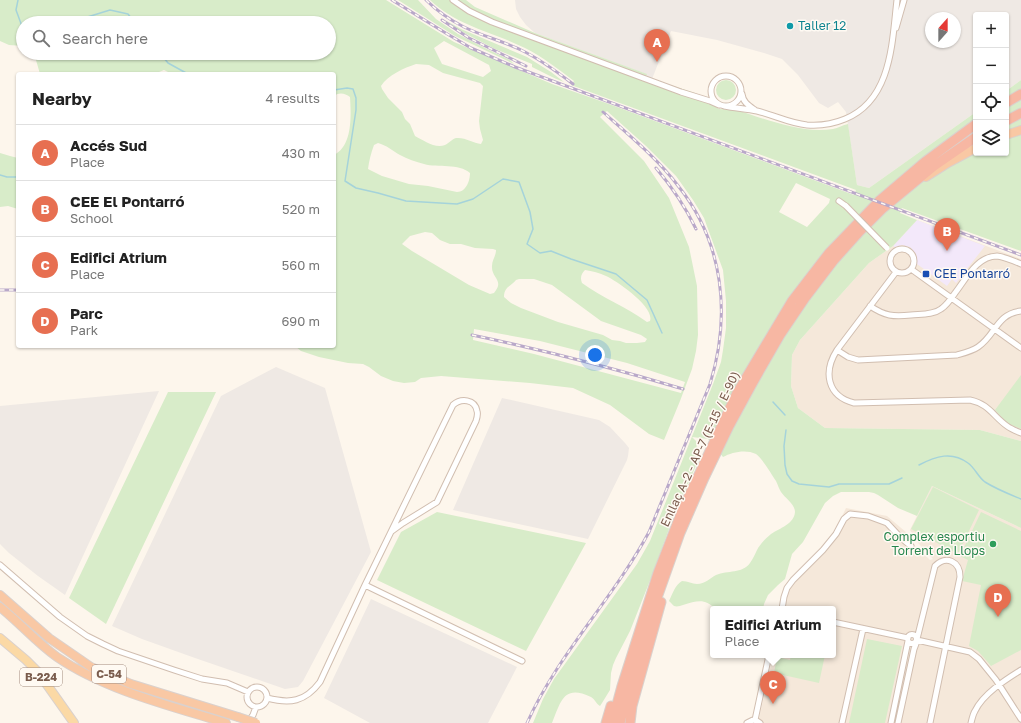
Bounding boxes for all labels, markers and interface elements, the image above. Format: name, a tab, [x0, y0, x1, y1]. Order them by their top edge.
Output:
north arrow	[925, 12, 961, 48]
map controls	[973, 12, 1009, 156]
button: +	[973, 12, 1009, 48]
search box	[16, 16, 336, 60]
place label: Taller 12	[798, 18, 846, 33]
marker: Taller 12	[785, 21, 795, 31]
icon: search	[30, 27, 52, 49]
text: Search here	[62, 29, 148, 47]
pin: A	[644, 29, 670, 62]
button: −	[973, 48, 1009, 84]
button: locate	[973, 84, 1009, 120]
text: Nearby	[32, 88, 92, 109]
text: 4 results	[266, 90, 320, 106]
button: layers	[973, 120, 1009, 156]
text: Accés Sud	[70, 136, 147, 154]
text: A	[40, 145, 50, 161]
text: 430 m	[282, 145, 320, 161]
text: Place	[70, 154, 105, 170]
text: CEE El Pontarró	[70, 192, 184, 210]
text: B	[40, 201, 50, 217]
text: 520 m	[282, 201, 320, 217]
text: School	[70, 210, 113, 226]
pin: B	[934, 218, 960, 251]
text: Edifici Atrium	[70, 248, 167, 266]
text: C	[40, 257, 50, 273]
text: 560 m	[282, 257, 320, 273]
text: Place	[70, 266, 105, 282]
place label: CEE Pontarró	[934, 266, 1010, 281]
marker: CEE Pontarró	[921, 269, 931, 279]
text: Parc	[70, 304, 103, 322]
text: D	[40, 313, 50, 329]
text: 690 m	[281, 313, 320, 329]
text: Park	[70, 322, 98, 338]
your location	[585, 345, 605, 365]
street label: Enllaç A-2 - AP-7 (E-15 / E-90)	[657, 369, 742, 529]
place label: Complex esportiu Torrent de Llops	[884, 529, 985, 558]
marker: Complex esportiu Torrent de Llops	[988, 539, 998, 549]
pin: D	[985, 584, 1011, 617]
popup	[710, 606, 836, 658]
text: Edifici Atrium	[725, 615, 821, 633]
text: Place	[725, 633, 759, 649]
road number: C-54	[92, 665, 126, 683]
road number: B-224	[20, 668, 62, 686]
pin: C	[760, 671, 786, 704]

